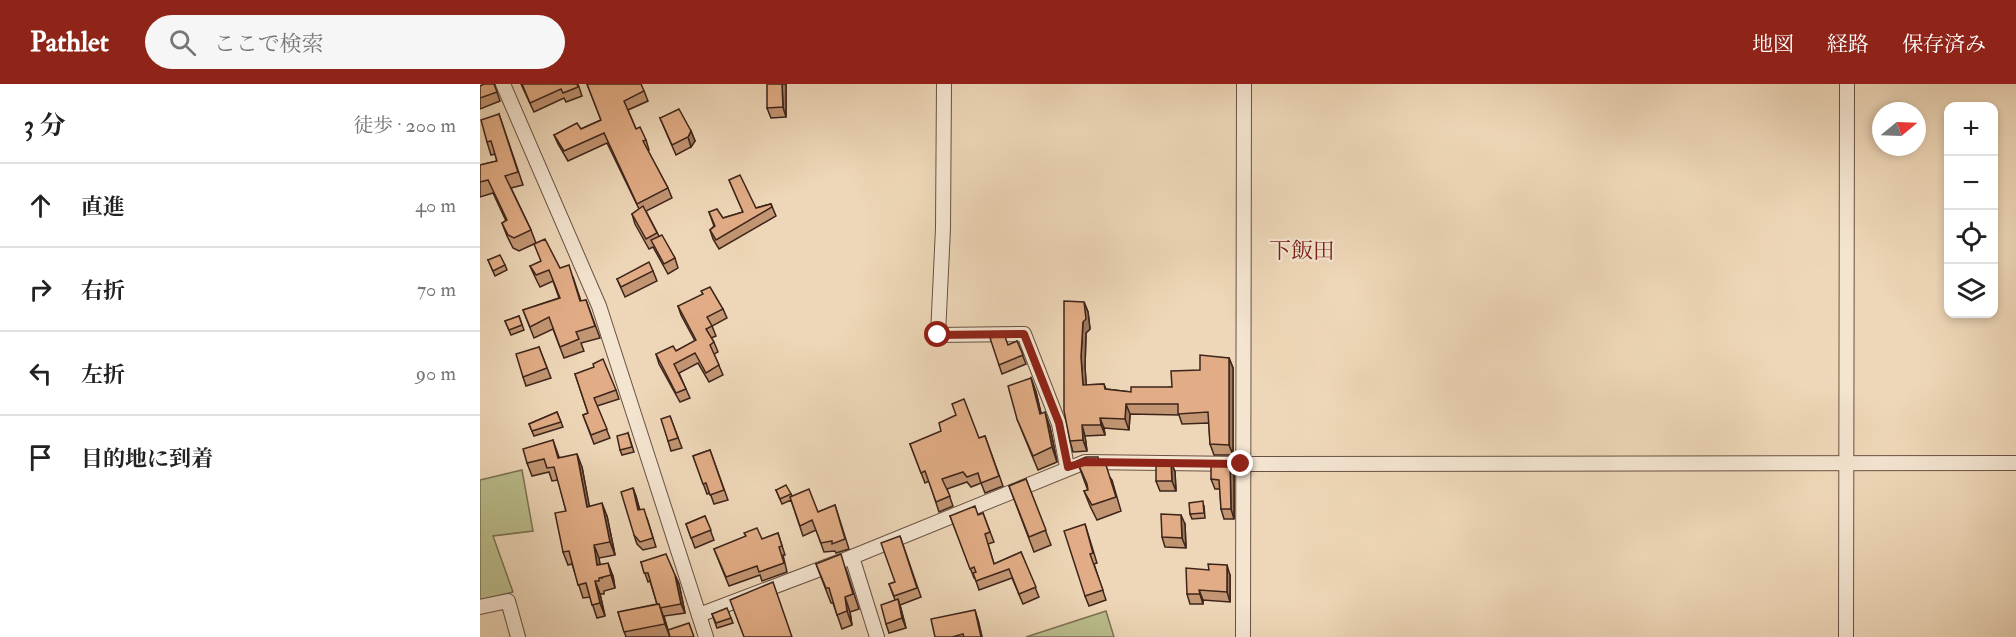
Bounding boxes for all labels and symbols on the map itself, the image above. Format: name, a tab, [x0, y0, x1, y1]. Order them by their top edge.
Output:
north arrow	[1872, 102, 1926, 156]
district label: 下飯田	[1269, 237, 1335, 265]
route start	[924, 321, 950, 347]
route end	[1227, 450, 1253, 476]

